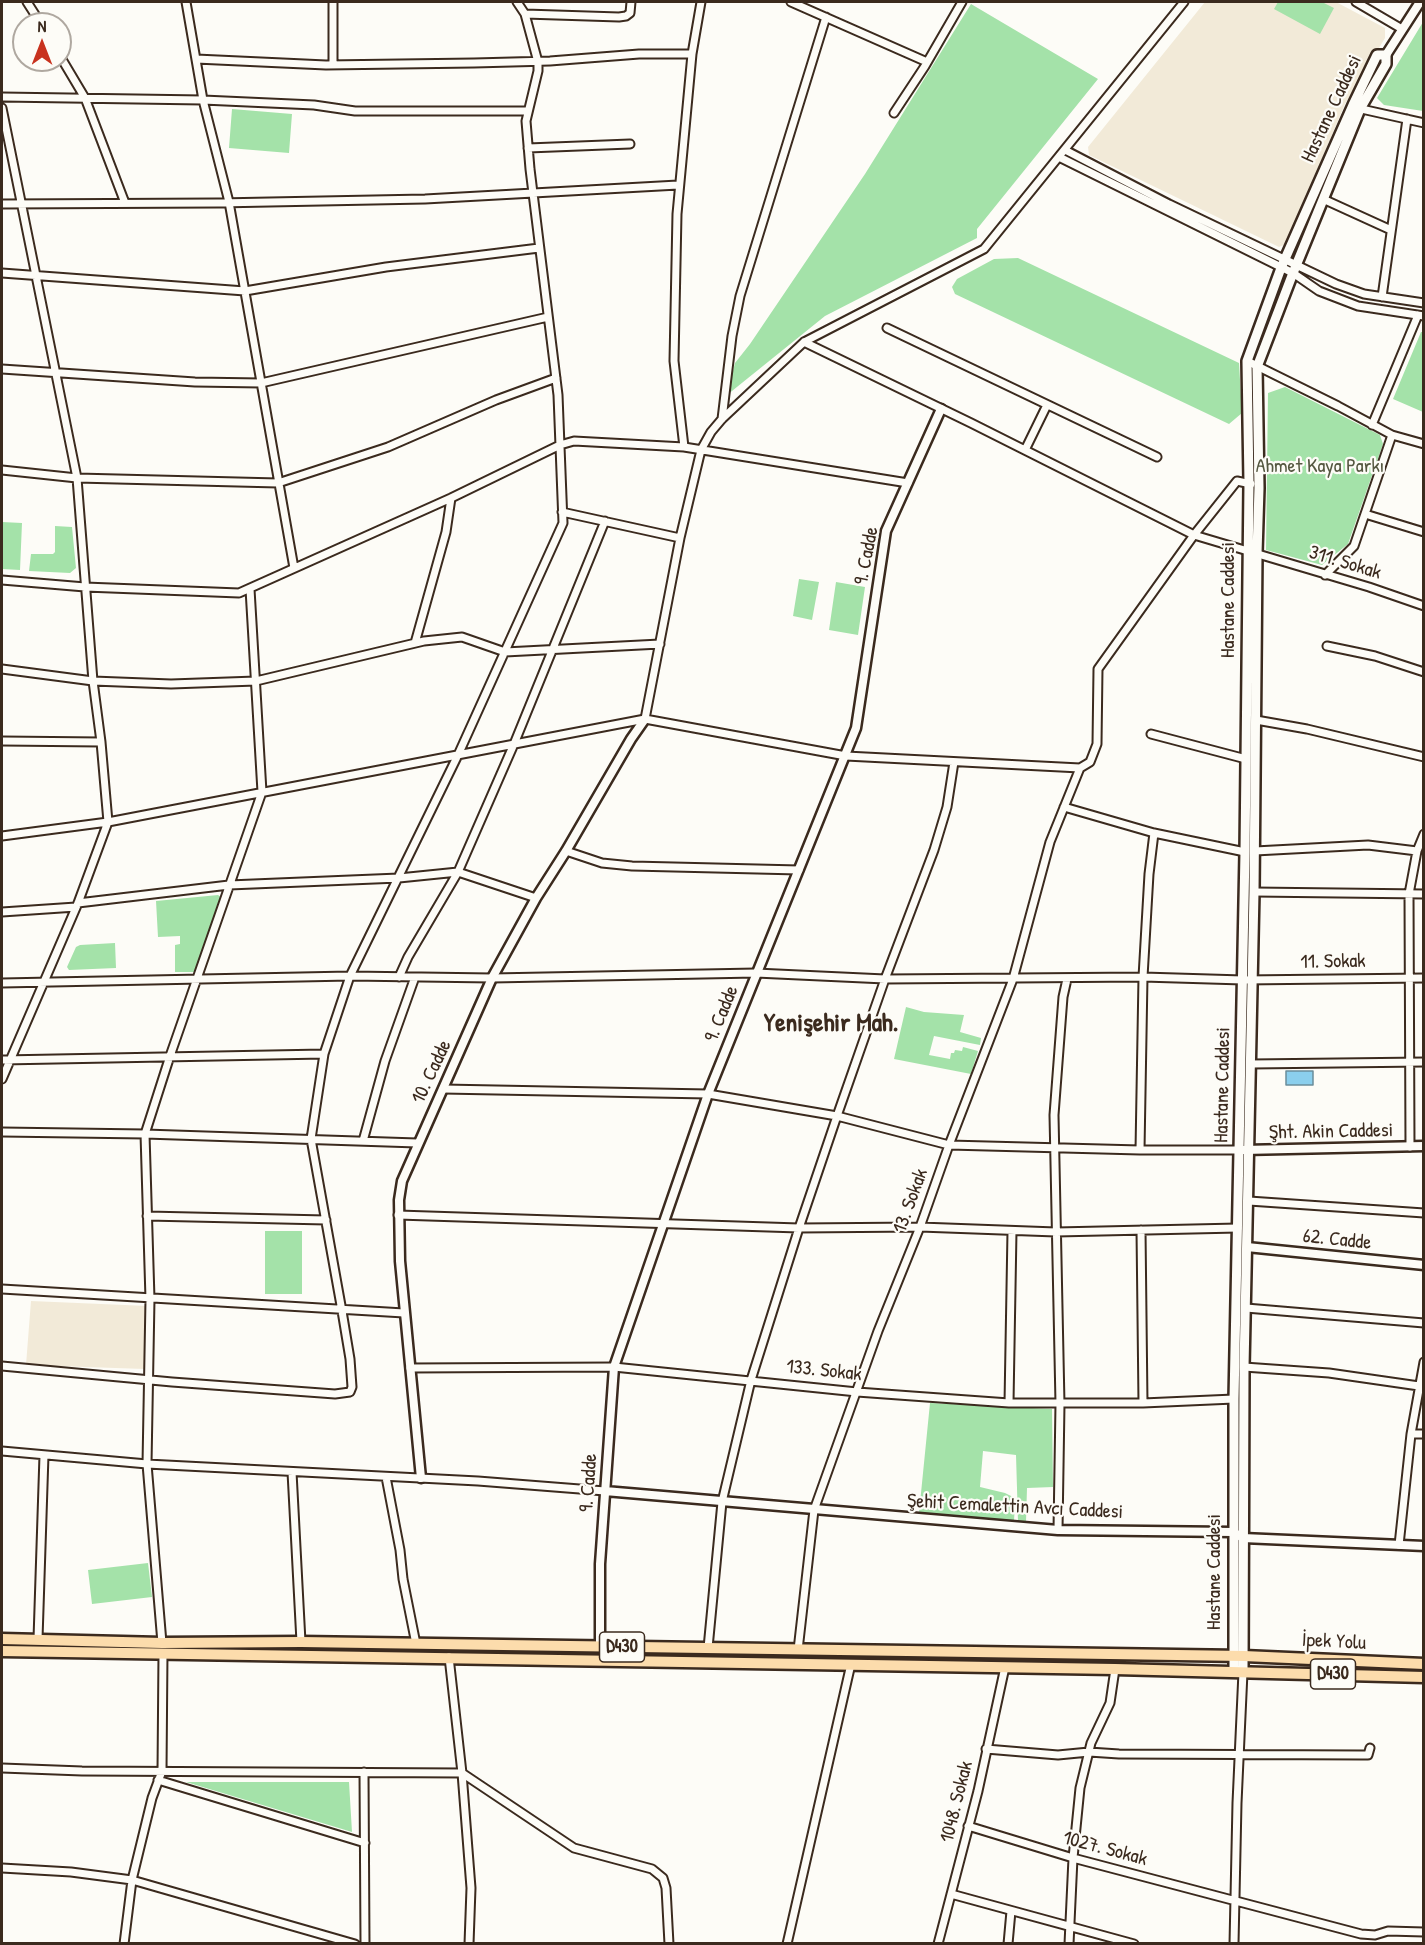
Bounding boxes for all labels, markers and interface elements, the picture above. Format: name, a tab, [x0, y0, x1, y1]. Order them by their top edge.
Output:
north arrow	[12, 12, 72, 72]
text: N	[38, 15, 46, 37]
street label: Hastane Caddesi	[1297, 51, 1367, 167]
park label: Ahmet Kaya Parkı	[1256, 455, 1384, 479]
street label: 9. Cadde	[850, 525, 884, 587]
street label: 311. Sokak	[1306, 541, 1384, 585]
street label: Hastane Caddesi	[1217, 542, 1241, 658]
street label: 11. Sokak	[1300, 949, 1366, 975]
street label: 9. Cadde	[700, 982, 744, 1046]
district label: Yenişehir Mah.	[764, 1008, 898, 1040]
street label: Hastane Caddesi	[1210, 1027, 1236, 1143]
street label: 10. Cadde	[407, 1036, 457, 1108]
street label: Şht. Akin Caddesi	[1269, 1119, 1393, 1145]
street label: 13. Sokak	[888, 1166, 934, 1236]
street label: 62. Cadde	[1302, 1224, 1372, 1256]
street label: 133. Sokak	[785, 1355, 863, 1387]
street label: 9. Cadde	[575, 1453, 603, 1513]
street label: Şehit Cemalettin Avcı Caddesi	[906, 1489, 1124, 1525]
street label: Hastane Caddesi	[1203, 1514, 1227, 1630]
street label: İpek Yolu	[1301, 1628, 1367, 1656]
road number: D430	[600, 1632, 644, 1662]
road number: D430	[1310, 1659, 1356, 1689]
street label: 1048. Sokak	[935, 1759, 979, 1845]
street label: 1027. Sokak	[1060, 1826, 1150, 1872]

